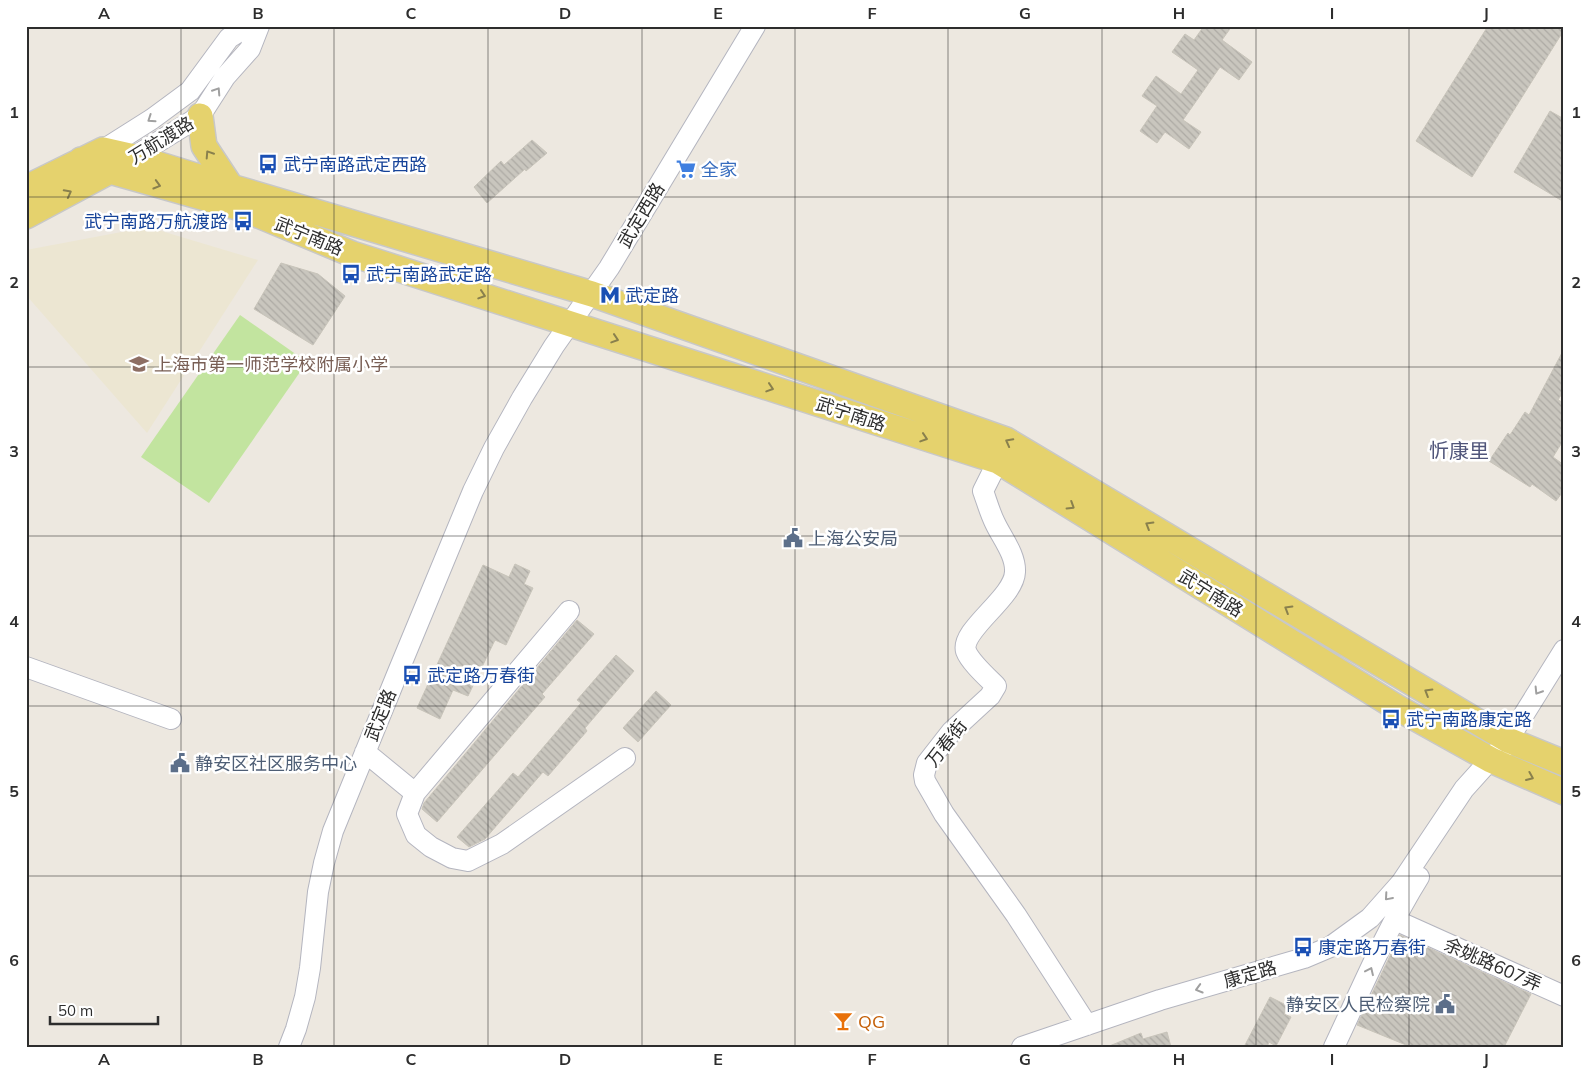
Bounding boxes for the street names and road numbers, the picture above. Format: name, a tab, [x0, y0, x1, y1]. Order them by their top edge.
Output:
street label: 万航渡路	[124, 111, 198, 169]
street label: 武定西路	[613, 178, 669, 252]
street label: 武宁南路	[271, 212, 347, 260]
street label: 武宁南路	[813, 392, 889, 436]
street label: 武宁南路	[1174, 564, 1248, 622]
street label: 武定路	[359, 686, 401, 744]
street label: 万春街	[920, 715, 972, 771]
street label: 余姚路607弄	[1441, 932, 1545, 996]
street label: 康定路	[1221, 956, 1279, 992]

